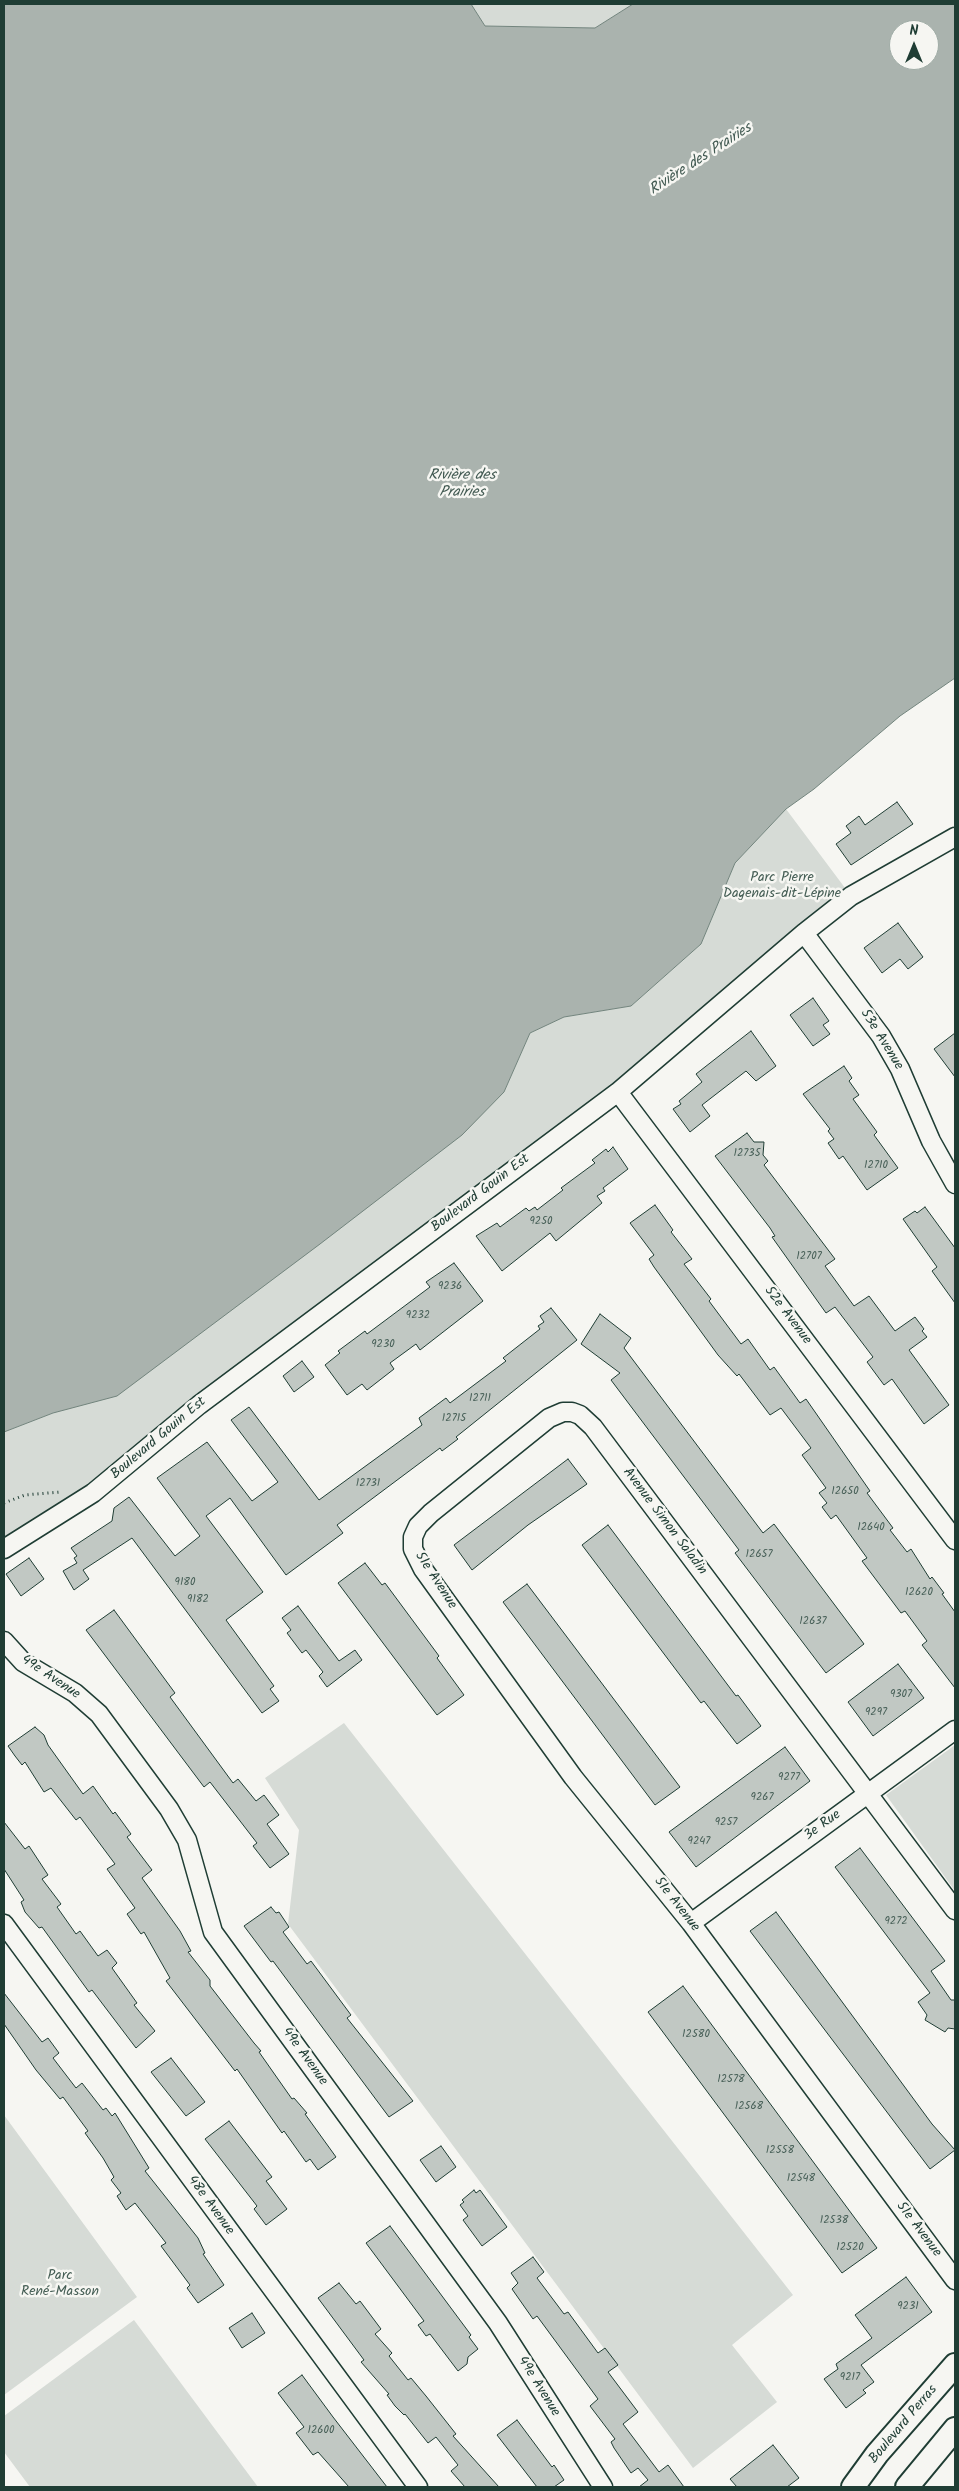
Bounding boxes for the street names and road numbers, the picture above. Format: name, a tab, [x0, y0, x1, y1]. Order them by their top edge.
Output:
street label: 53e Avenue	[856, 1006, 906, 1074]
street label: Boulevard Gouin Est	[428, 1151, 534, 1237]
street label: 52e Avenue	[760, 1283, 814, 1349]
street label: Boulevard Gouin Est	[108, 1394, 210, 1484]
street label: Avenue Simon Saladin	[618, 1465, 710, 1579]
street label: 51e Avenue	[410, 1549, 460, 1613]
street label: 49e Avenue	[17, 1652, 83, 1704]
street label: 3e Rue	[801, 1807, 845, 1845]
street label: 51e Avenue	[649, 1874, 703, 1936]
street label: 49e Avenue	[277, 2025, 331, 2089]
street label: 48e Avenue	[183, 2173, 237, 2239]
street label: 51e Avenue	[892, 2199, 944, 2261]
street label: 49e Avenue	[513, 2354, 563, 2420]
street label: Boulevard Perras	[866, 2382, 942, 2468]

